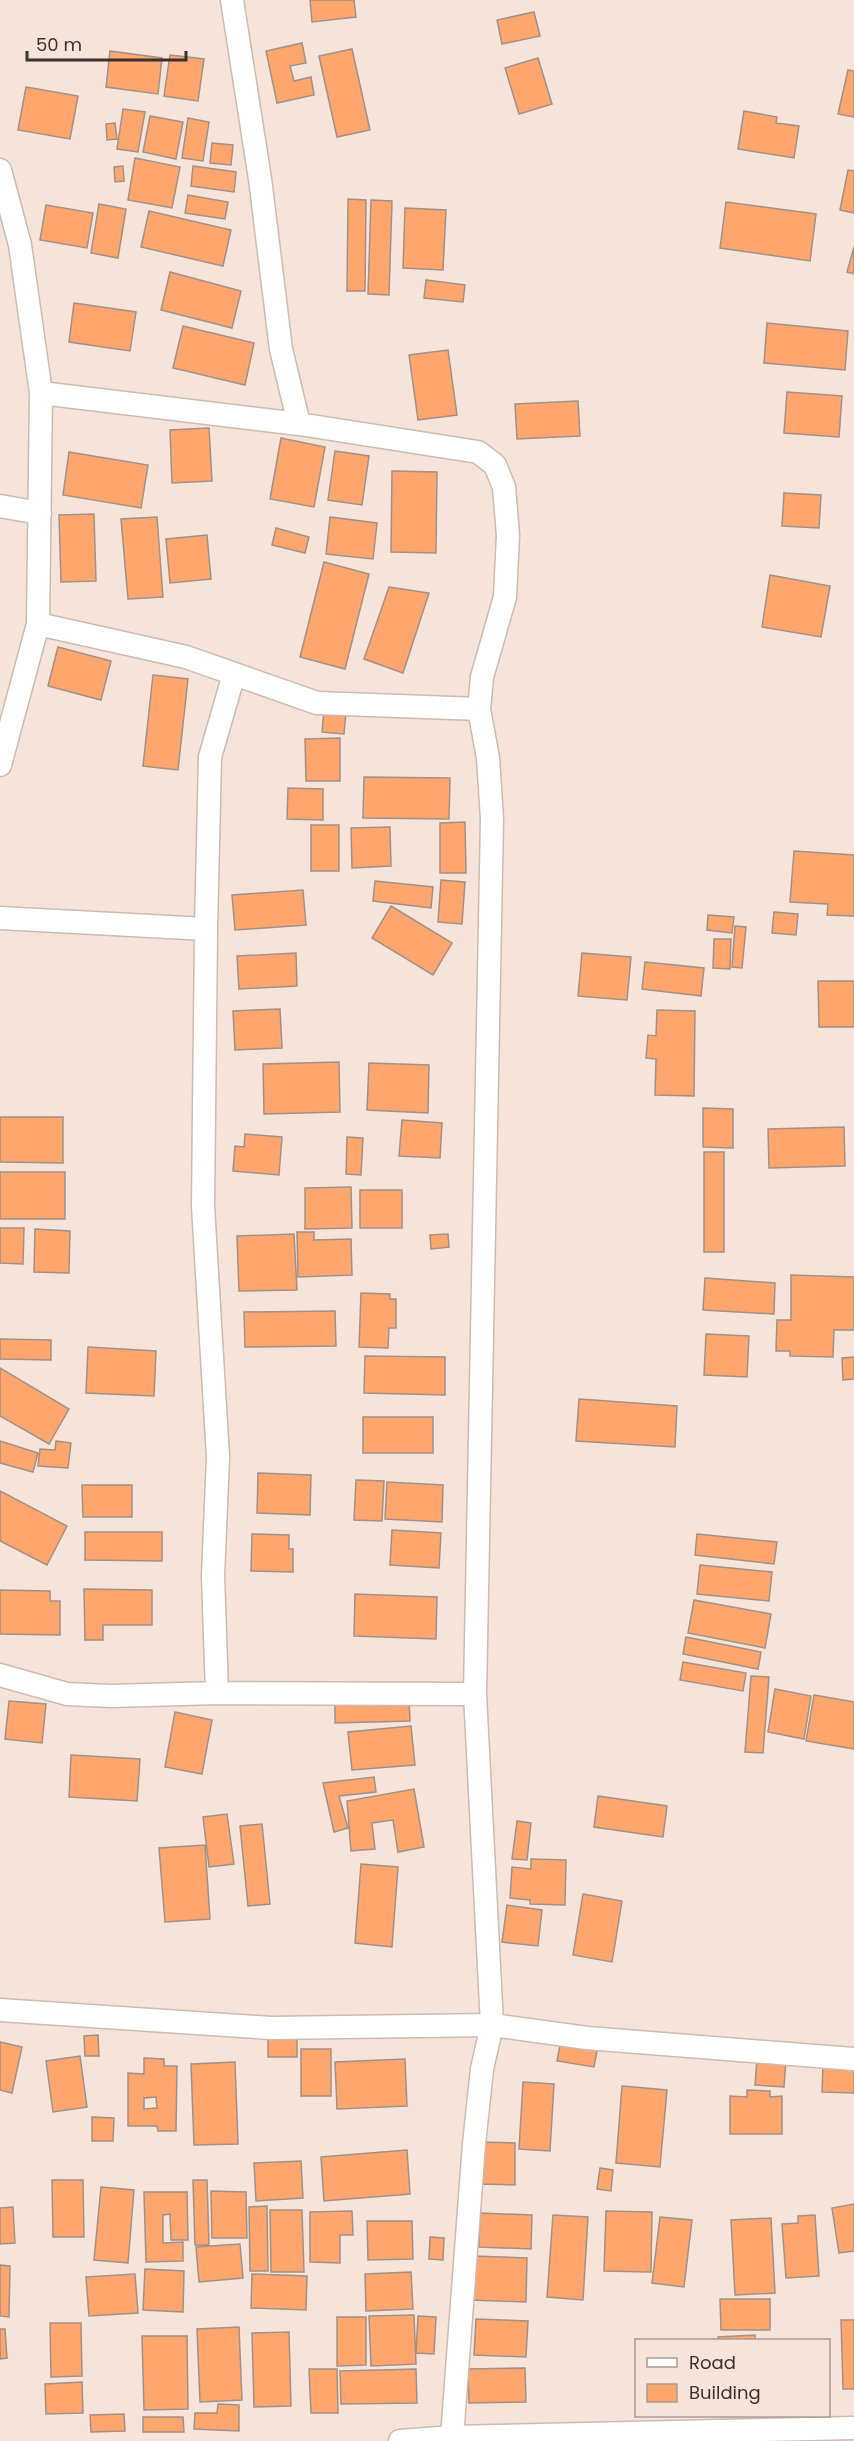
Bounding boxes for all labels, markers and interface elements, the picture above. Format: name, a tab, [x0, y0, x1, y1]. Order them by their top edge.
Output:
scale bar	[27, 24, 186, 62]
text: 50 m	[36, 32, 82, 57]
legend	[635, 2339, 830, 2417]
text: Road	[689, 2350, 736, 2375]
text: Building	[689, 2380, 761, 2405]

